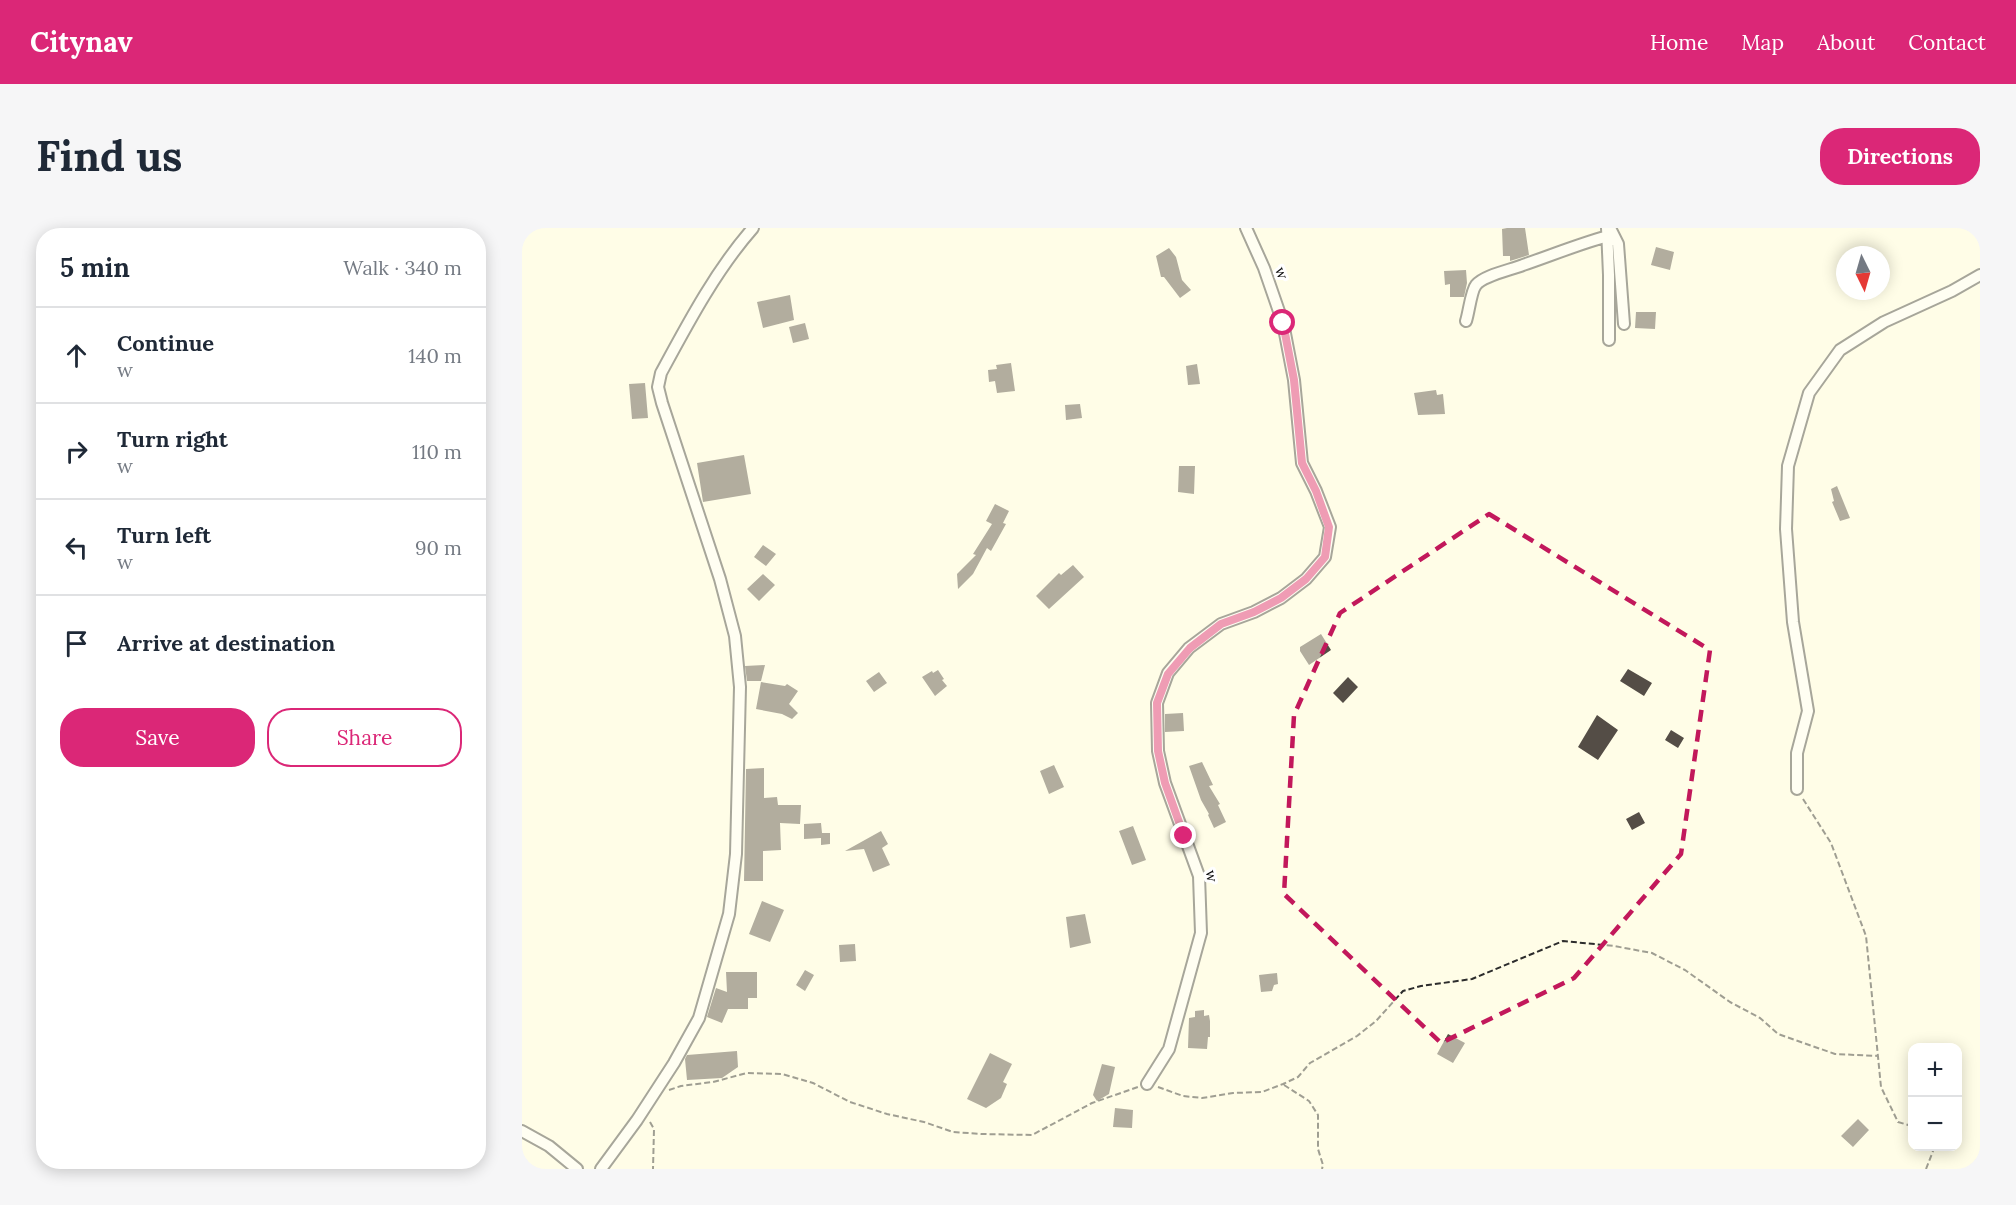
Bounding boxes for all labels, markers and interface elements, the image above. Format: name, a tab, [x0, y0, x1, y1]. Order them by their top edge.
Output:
text: Citynav	[30, 24, 133, 60]
text: Home	[1650, 29, 1708, 56]
text: Map	[1741, 29, 1784, 56]
text: About	[1817, 29, 1875, 56]
text: Contact	[1908, 29, 1986, 56]
button: Directions	[1820, 128, 1980, 185]
text: Find us	[36, 129, 182, 183]
north arrow	[1836, 246, 1890, 300]
text: 5 min	[60, 251, 130, 284]
text: Walk · 340 m	[343, 255, 462, 280]
street label: w	[1271, 264, 1293, 282]
route start	[1269, 309, 1295, 335]
text: Continue	[117, 329, 214, 357]
icon: ahead	[60, 339, 93, 372]
text: 140 m	[408, 343, 462, 368]
text: w	[117, 357, 133, 382]
text: Turn right	[117, 425, 228, 453]
icon: right	[60, 435, 93, 468]
text: 110 m	[412, 439, 462, 464]
text: w	[117, 453, 133, 478]
text: Turn left	[117, 521, 211, 549]
icon: left	[60, 531, 93, 564]
text: 90 m	[415, 535, 462, 560]
text: w	[117, 549, 133, 574]
icon: arrive	[60, 627, 93, 660]
text: Arrive at destination	[117, 629, 335, 657]
button: Save	[60, 708, 255, 767]
button: Share	[267, 708, 462, 767]
route end	[1170, 822, 1196, 848]
street label: w	[1202, 868, 1222, 884]
map controls	[1908, 1043, 1962, 1151]
button: +	[1908, 1043, 1962, 1097]
button: −	[1908, 1097, 1962, 1151]

